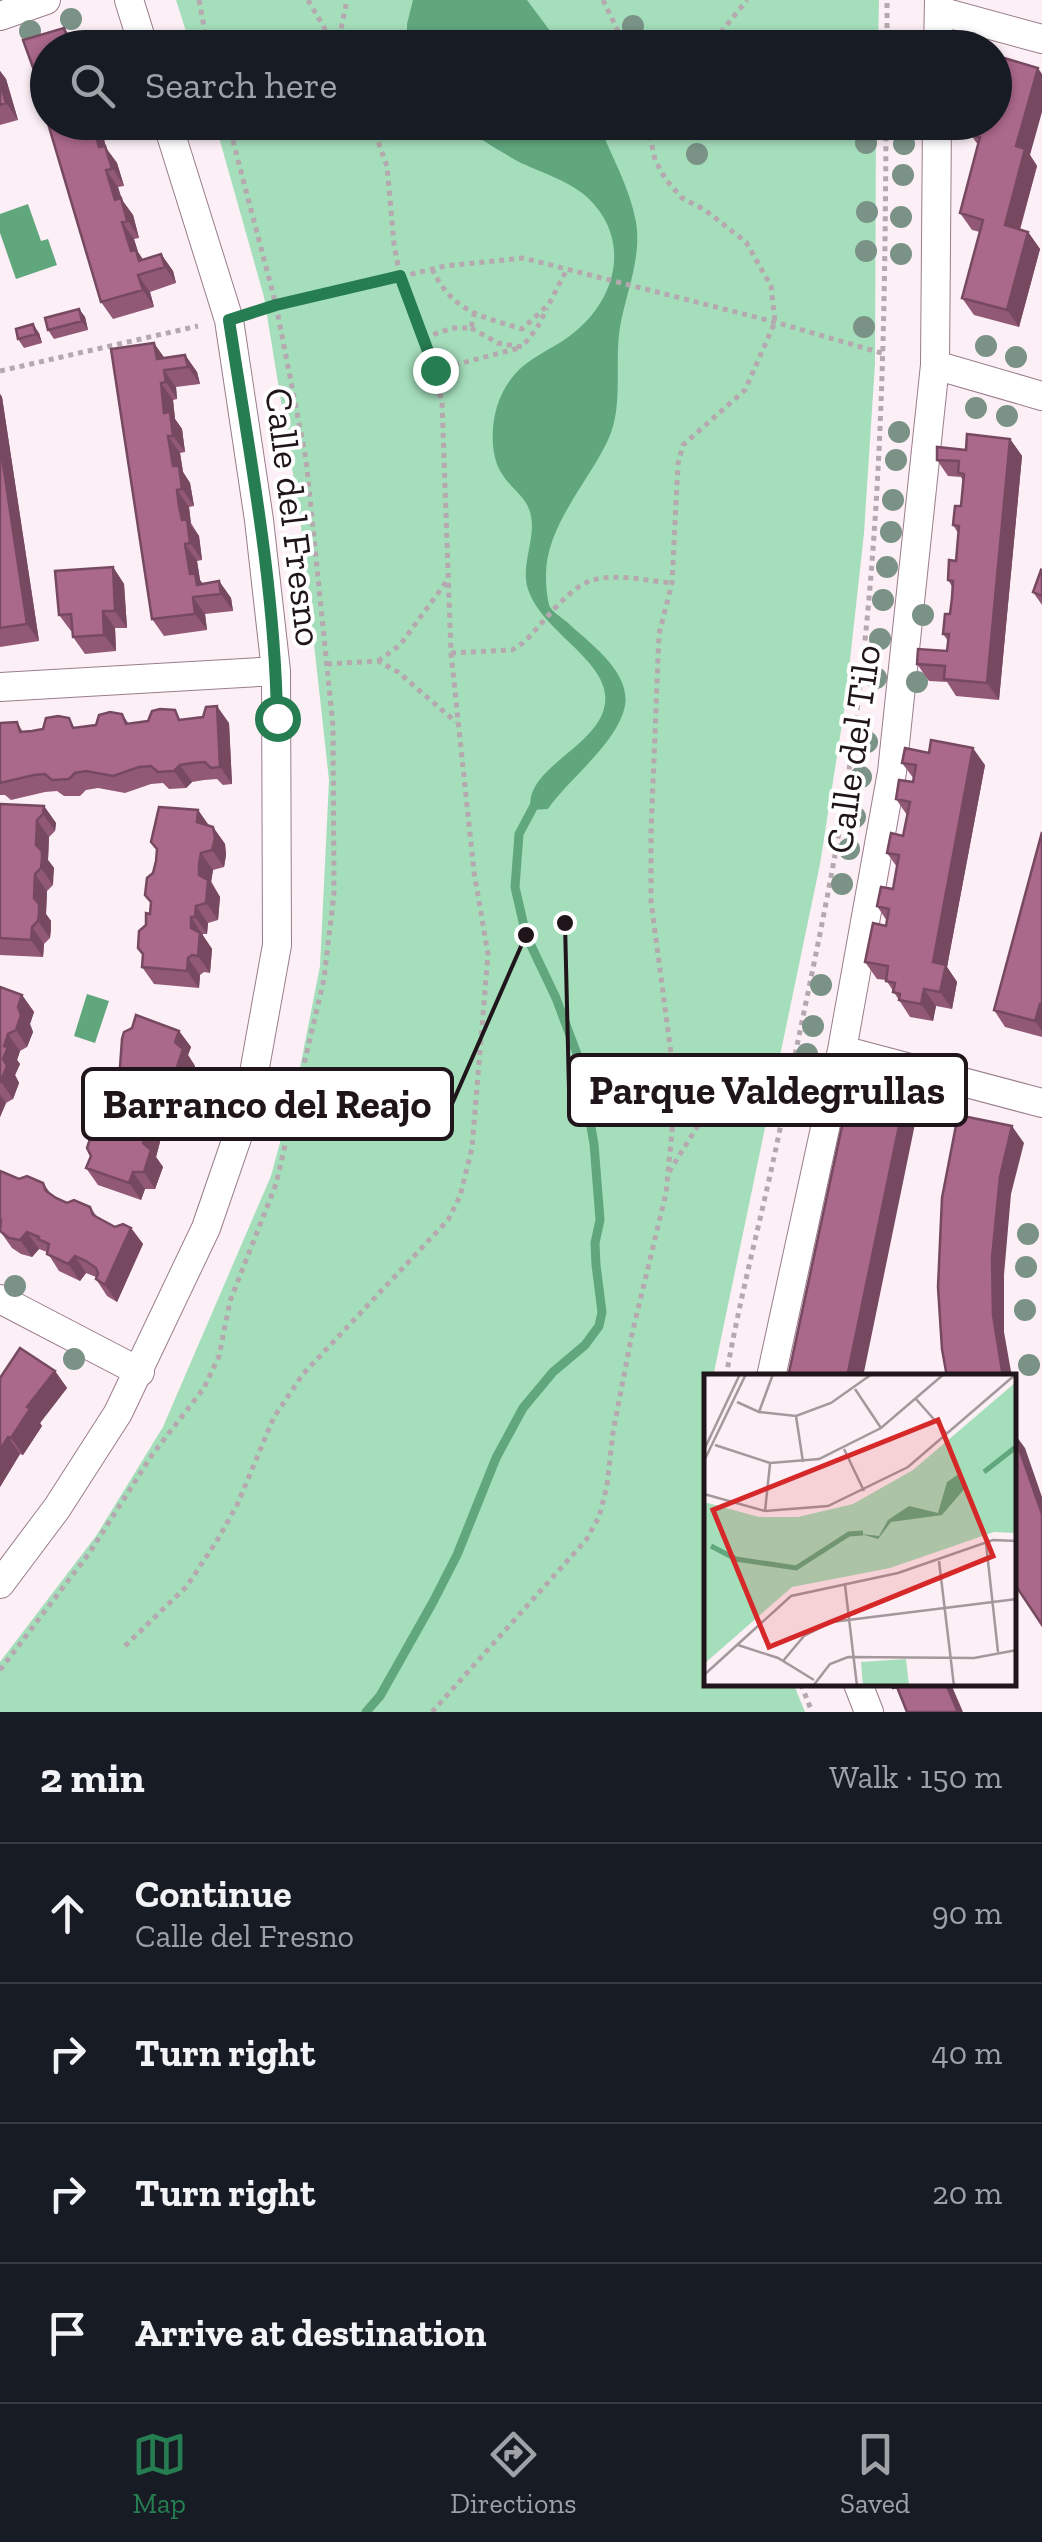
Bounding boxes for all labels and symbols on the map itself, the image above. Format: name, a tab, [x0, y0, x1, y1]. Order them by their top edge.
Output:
route end	[413, 348, 459, 394]
street label: Calle del Fresno	[255, 385, 333, 649]
street label: Calle del Tilo	[816, 642, 890, 856]
route start	[255, 696, 301, 742]
callout: Parque Valdegrullas	[569, 1055, 966, 1125]
text: Parque Valdegrullas	[589, 1066, 945, 1114]
callout: Barranco del Reajo	[83, 1069, 452, 1139]
text: Barranco del Reajo	[103, 1080, 431, 1128]
inset map	[704, 1374, 1017, 1687]

